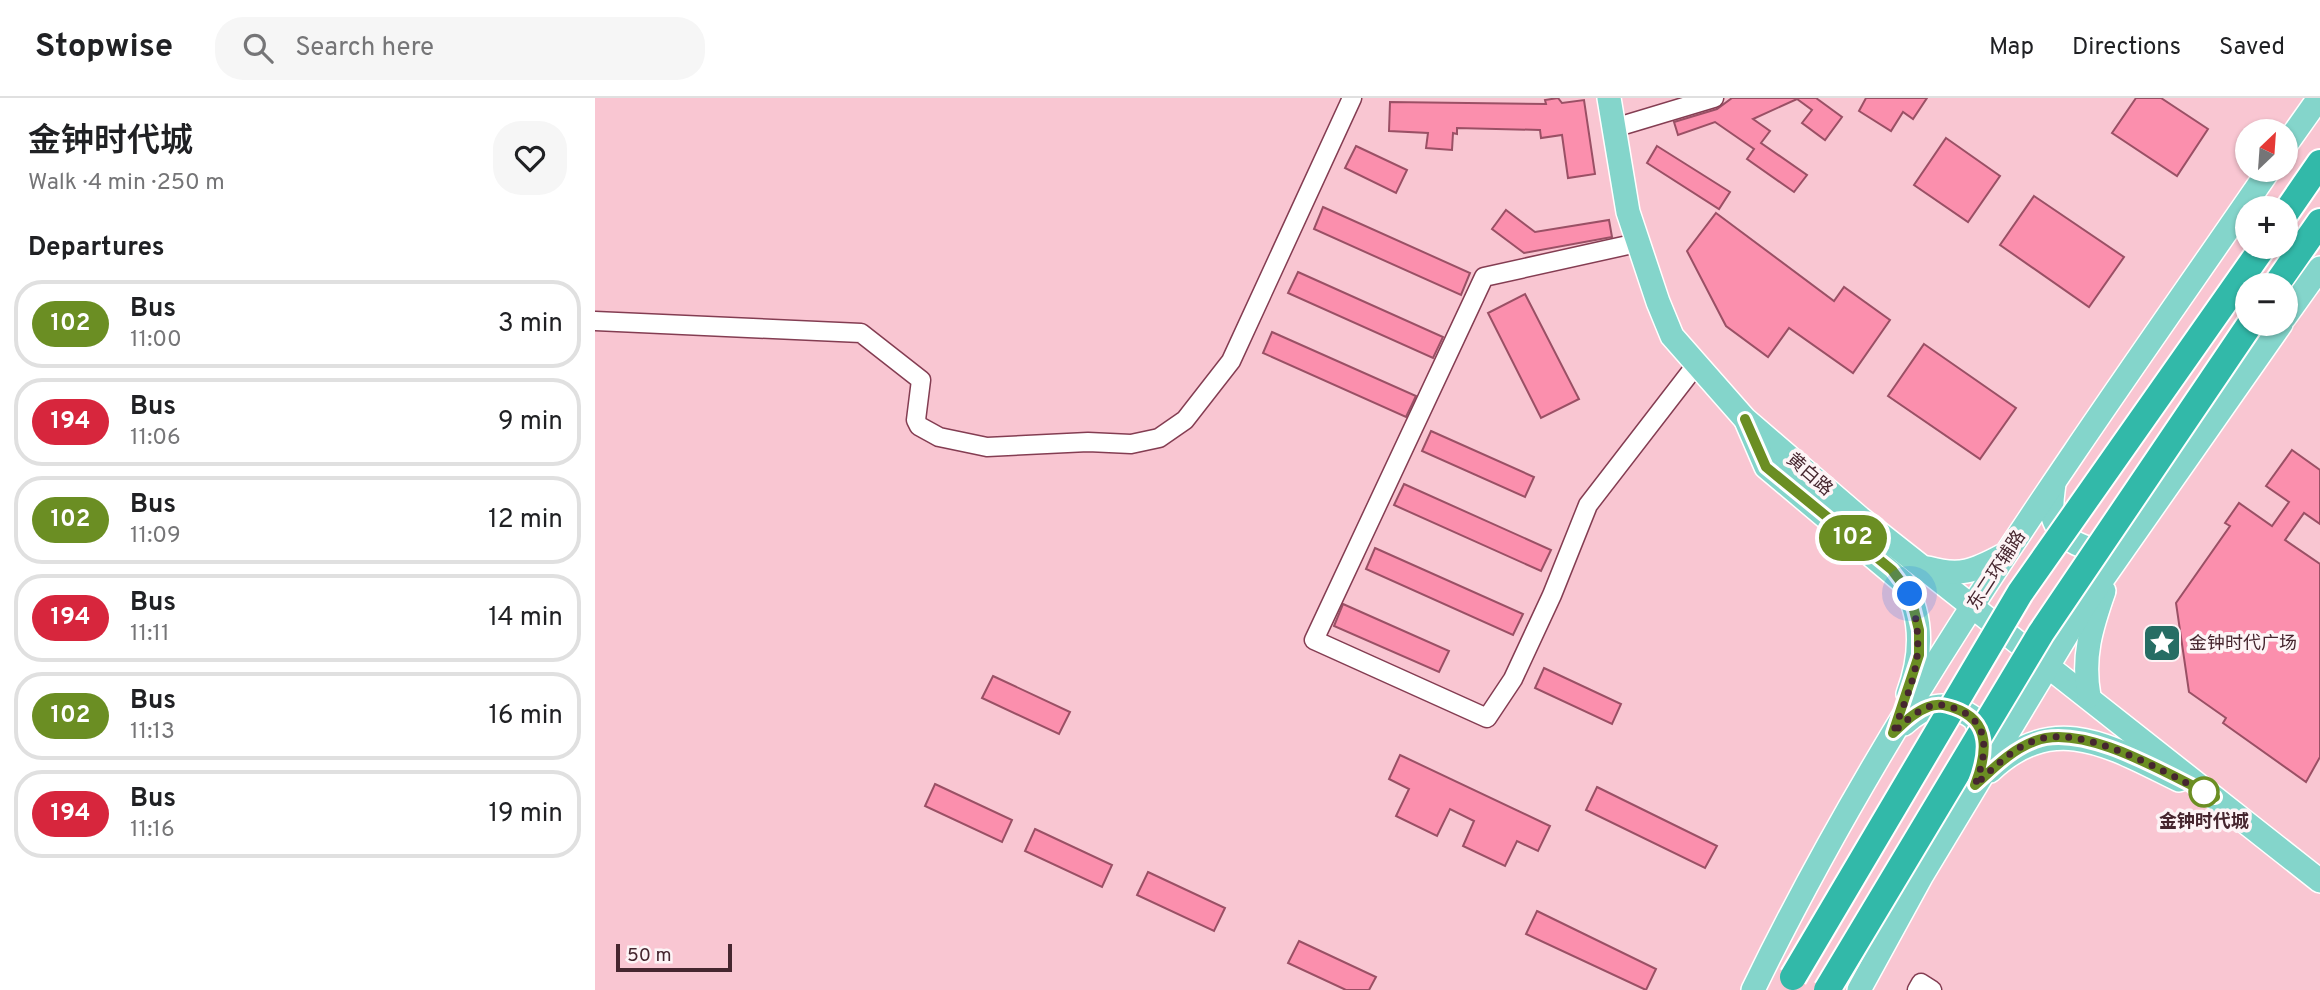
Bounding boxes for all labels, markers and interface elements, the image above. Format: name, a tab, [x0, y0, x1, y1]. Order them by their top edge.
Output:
search box	[215, 17, 705, 80]
text: Stopwise	[35, 27, 173, 69]
icon: search	[239, 29, 277, 67]
text: Search here	[295, 32, 434, 65]
text: Map	[1989, 33, 2034, 63]
text: Directions	[2072, 33, 2181, 63]
text: Saved	[2219, 33, 2285, 63]
north arrow	[2235, 119, 2298, 182]
map controls	[2235, 119, 2298, 336]
button: heart	[493, 121, 567, 195]
text: 金钟时代城	[28, 122, 193, 164]
text: Walk · 4 min · 250 m	[28, 169, 225, 198]
button: +	[2235, 196, 2298, 259]
text: Departures	[28, 232, 165, 265]
button: −	[2235, 273, 2298, 336]
text: Bus	[130, 293, 176, 326]
text: 3 min	[498, 308, 563, 341]
text: 102	[50, 309, 91, 339]
text: 11:00	[130, 326, 182, 355]
text: Bus	[130, 391, 176, 424]
text: 9 min	[498, 406, 563, 439]
text: 194	[51, 407, 90, 437]
text: 11:06	[130, 424, 181, 453]
street label: 黄白路	[1781, 449, 1837, 502]
text: Bus	[130, 489, 176, 522]
text: 12 min	[488, 504, 563, 537]
text: 102	[50, 505, 91, 535]
line badge: 102	[1813, 515, 1893, 561]
text: 11:09	[130, 522, 181, 551]
text: 102	[1833, 523, 1873, 553]
street label: 东二环辅路	[1963, 527, 2031, 615]
your location	[1892, 576, 1927, 611]
text: Bus	[130, 587, 176, 620]
text: 14 min	[488, 602, 563, 635]
text: 194	[51, 603, 90, 633]
text: 11:11	[130, 620, 170, 649]
place icon: 金钟时代广场	[2141, 622, 2183, 664]
place label: 金钟时代广场	[2189, 633, 2297, 656]
text: Bus	[130, 685, 176, 718]
text: 16 min	[488, 700, 563, 733]
text: 102	[50, 701, 91, 731]
text: 11:13	[130, 718, 175, 747]
marker: 金钟时代城	[2189, 777, 2219, 807]
text: Bus	[130, 783, 176, 816]
text: 19 min	[488, 798, 563, 831]
text: 194	[51, 799, 90, 829]
place label: 金钟时代城	[2159, 811, 2249, 834]
text: 11:16	[130, 816, 175, 845]
scale bar	[616, 941, 731, 973]
text: 50 m	[627, 944, 672, 968]

